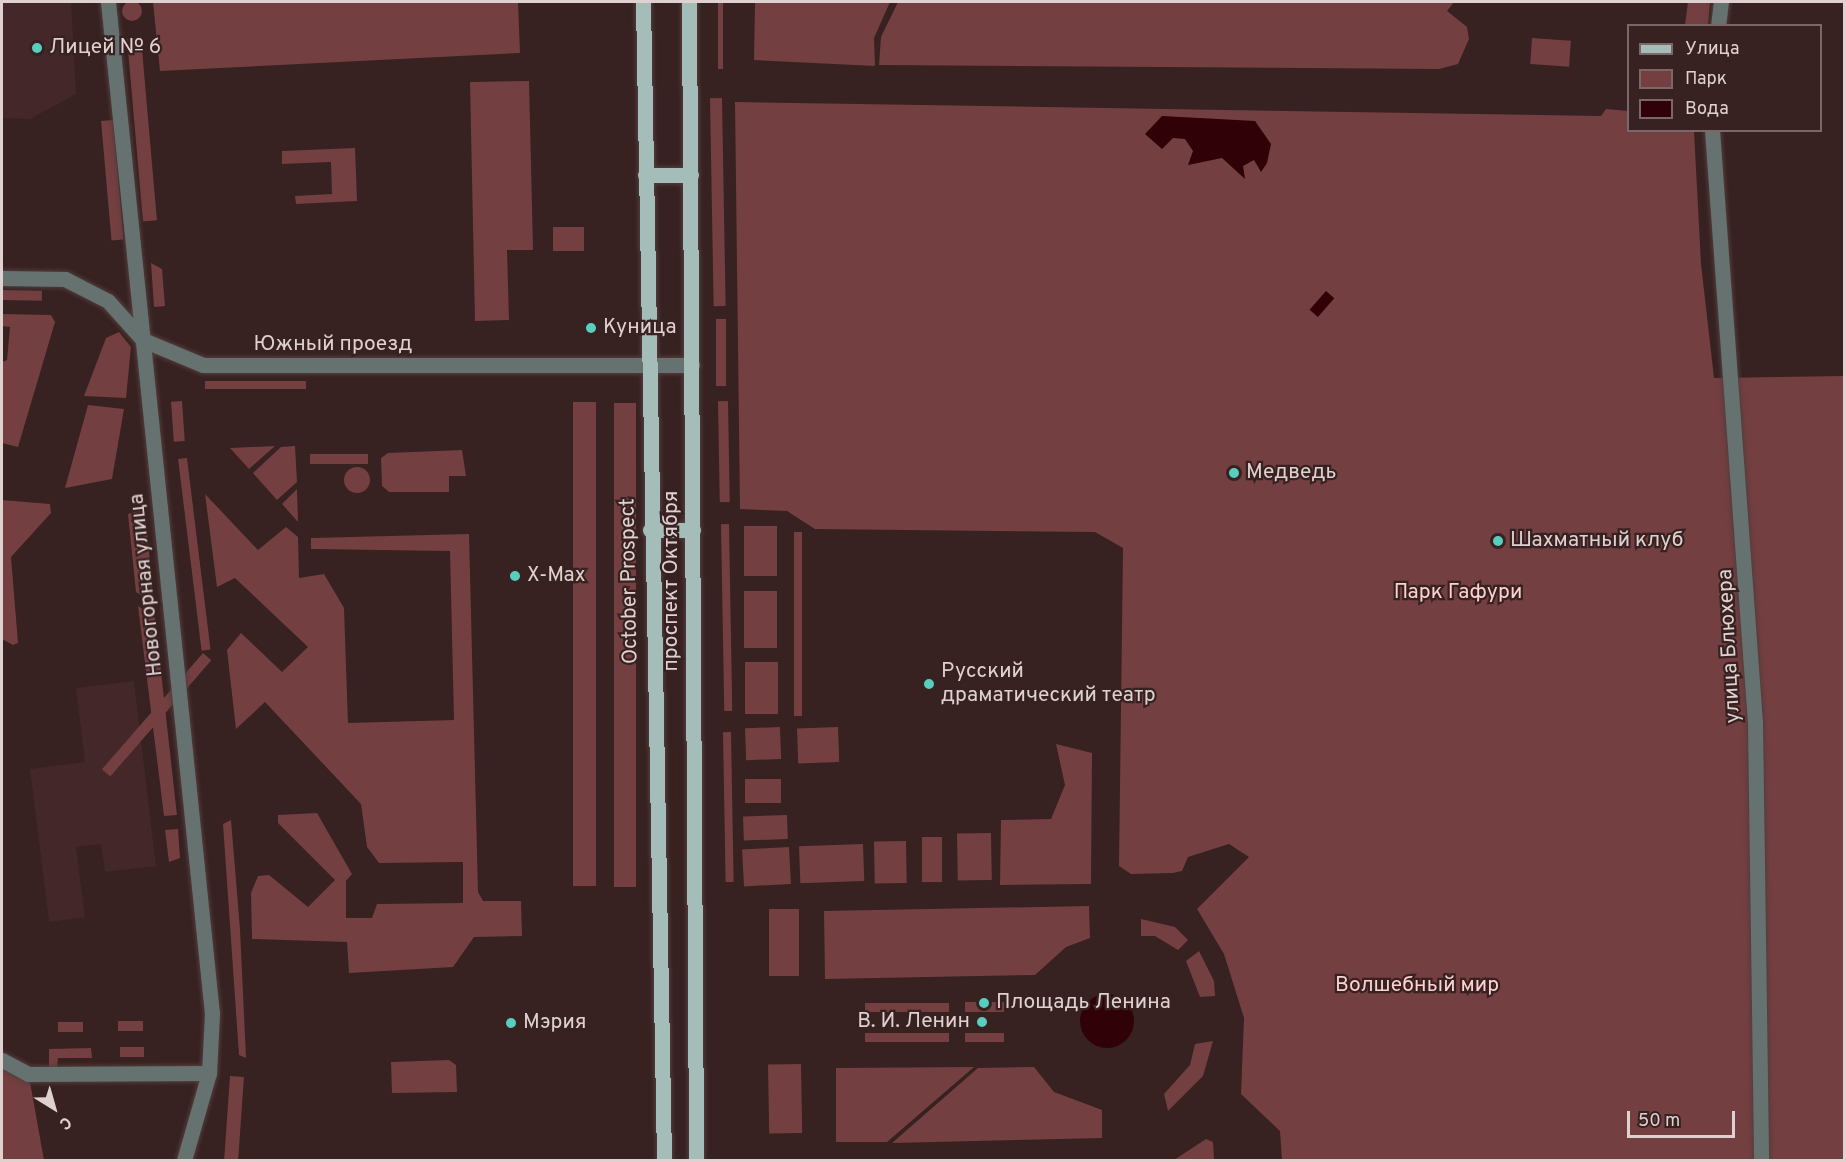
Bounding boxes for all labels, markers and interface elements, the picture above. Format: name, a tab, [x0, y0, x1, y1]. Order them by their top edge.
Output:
legend	[1627, 24, 1822, 132]
place label: Лицей № 6	[49, 35, 161, 61]
text: Улица	[1685, 38, 1739, 61]
marker: Лицей № 6	[30, 41, 44, 55]
text: Парк	[1685, 68, 1727, 91]
text: Вода	[1685, 98, 1729, 121]
place label: Куница	[603, 315, 676, 341]
marker: Куница	[584, 321, 598, 335]
street label: Южный проезд	[254, 332, 412, 358]
place label: Медведь	[1246, 460, 1336, 486]
marker: Медведь	[1227, 466, 1241, 480]
street label: проспект Октября	[659, 491, 685, 671]
street label: Новогорная улица	[125, 492, 169, 678]
street label: October Prospect	[616, 498, 644, 664]
place label: Шахматный клуб	[1510, 528, 1683, 554]
marker: Шахматный клуб	[1491, 534, 1505, 548]
place label: X-Max	[527, 563, 586, 589]
street label: улица Блюхера	[1713, 568, 1747, 724]
marker: X-Max	[508, 569, 522, 583]
park label: Парк Гафури	[1394, 580, 1522, 606]
place label: Русский драматический театр	[941, 659, 1156, 709]
marker: Русский драматический театр	[922, 677, 936, 691]
park label: Волшебный мир	[1335, 973, 1499, 999]
place label: Площадь Ленина	[996, 990, 1171, 1016]
marker: Площадь Ленина	[977, 996, 991, 1010]
place label: В. И. Ленин	[857, 1009, 970, 1035]
place label: Мэрия	[523, 1010, 586, 1036]
marker: В. И. Ленин	[975, 1015, 989, 1029]
marker: Мэрия	[504, 1016, 518, 1030]
north arrow	[24, 1078, 84, 1138]
scale bar	[1630, 1099, 1738, 1137]
text: 50 m	[1638, 1110, 1680, 1133]
text: С	[55, 1111, 75, 1133]

